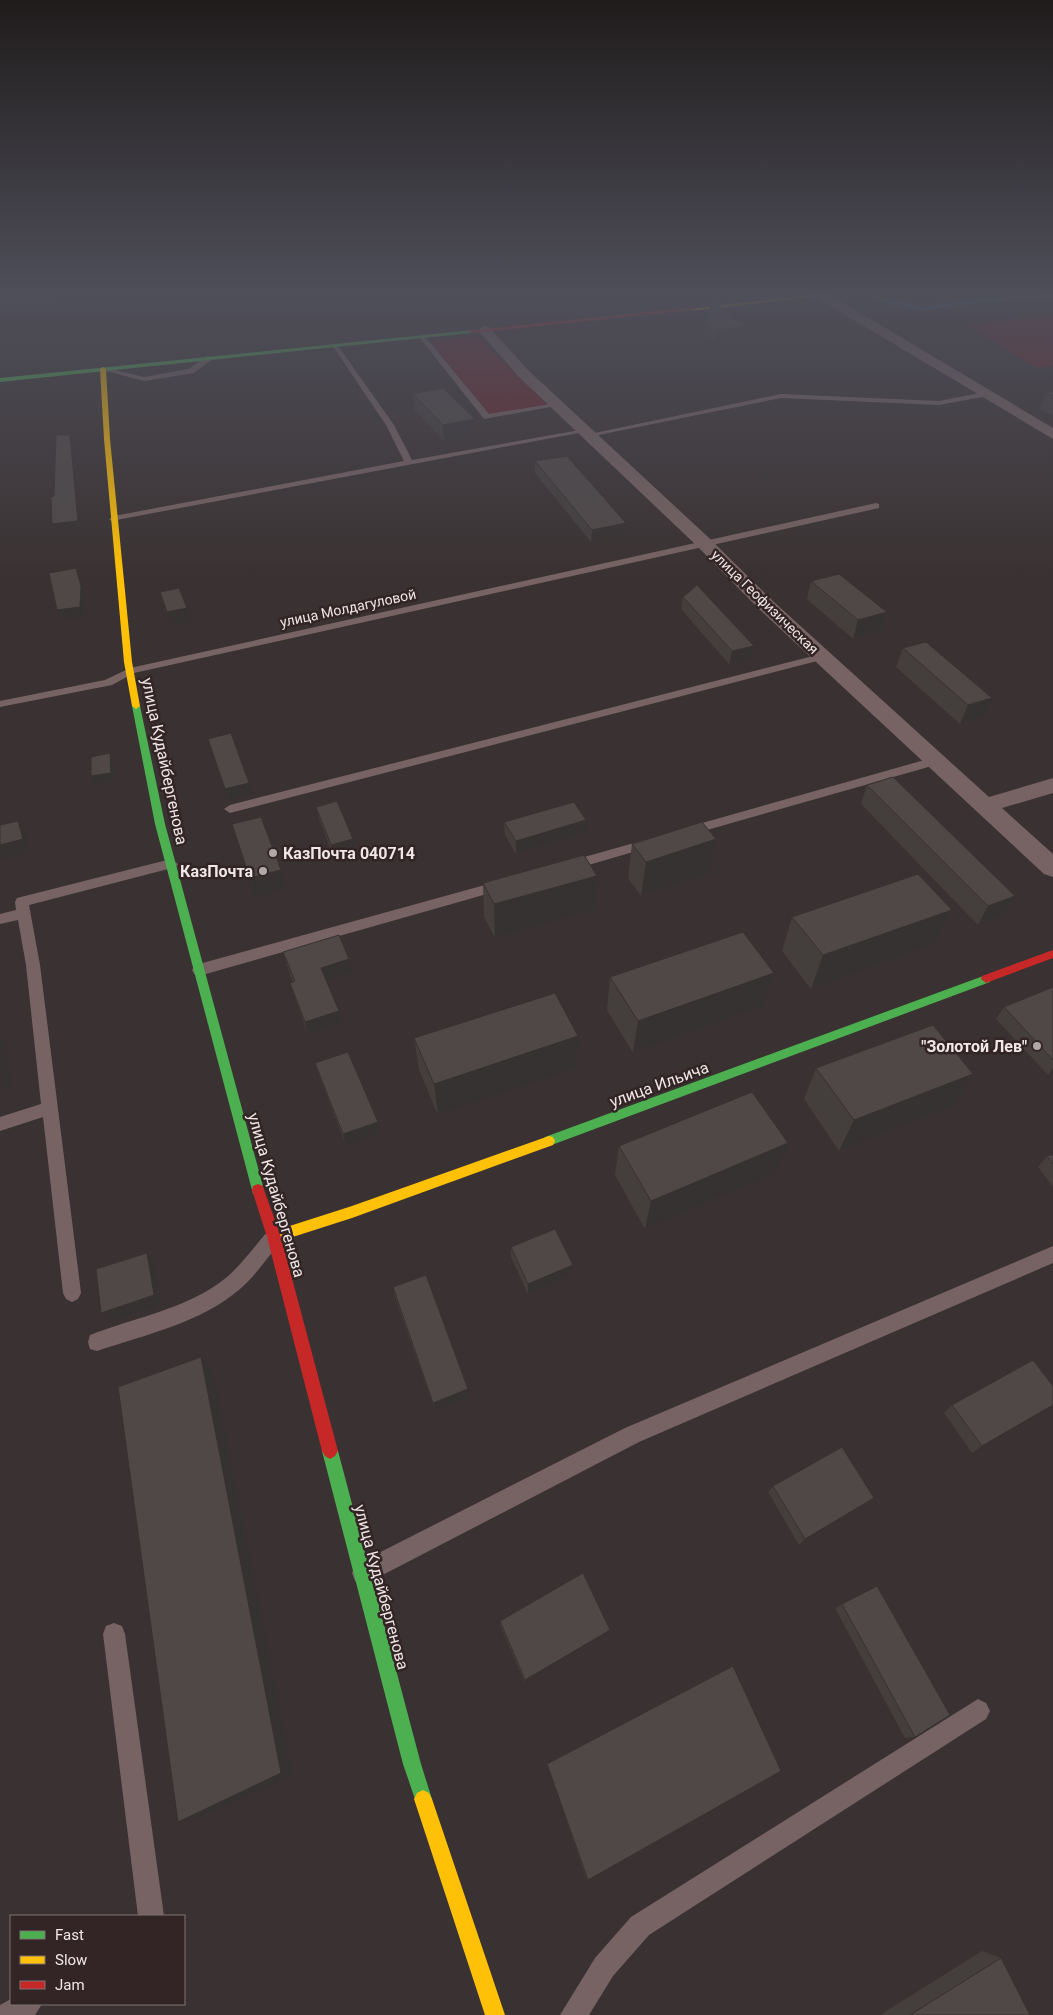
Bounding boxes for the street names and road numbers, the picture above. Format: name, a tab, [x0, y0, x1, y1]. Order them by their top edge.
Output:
street label: улица Геофизическая	[708, 547, 822, 657]
street label: улица Молдагуловой	[279, 586, 417, 630]
street label: улица Кудайбергенова	[138, 676, 191, 846]
street label: улица Ильича	[607, 1058, 711, 1111]
street label: улица Кудайбергенова	[244, 1111, 309, 1280]
street label: улица Кудайбергенова	[350, 1502, 413, 1672]

